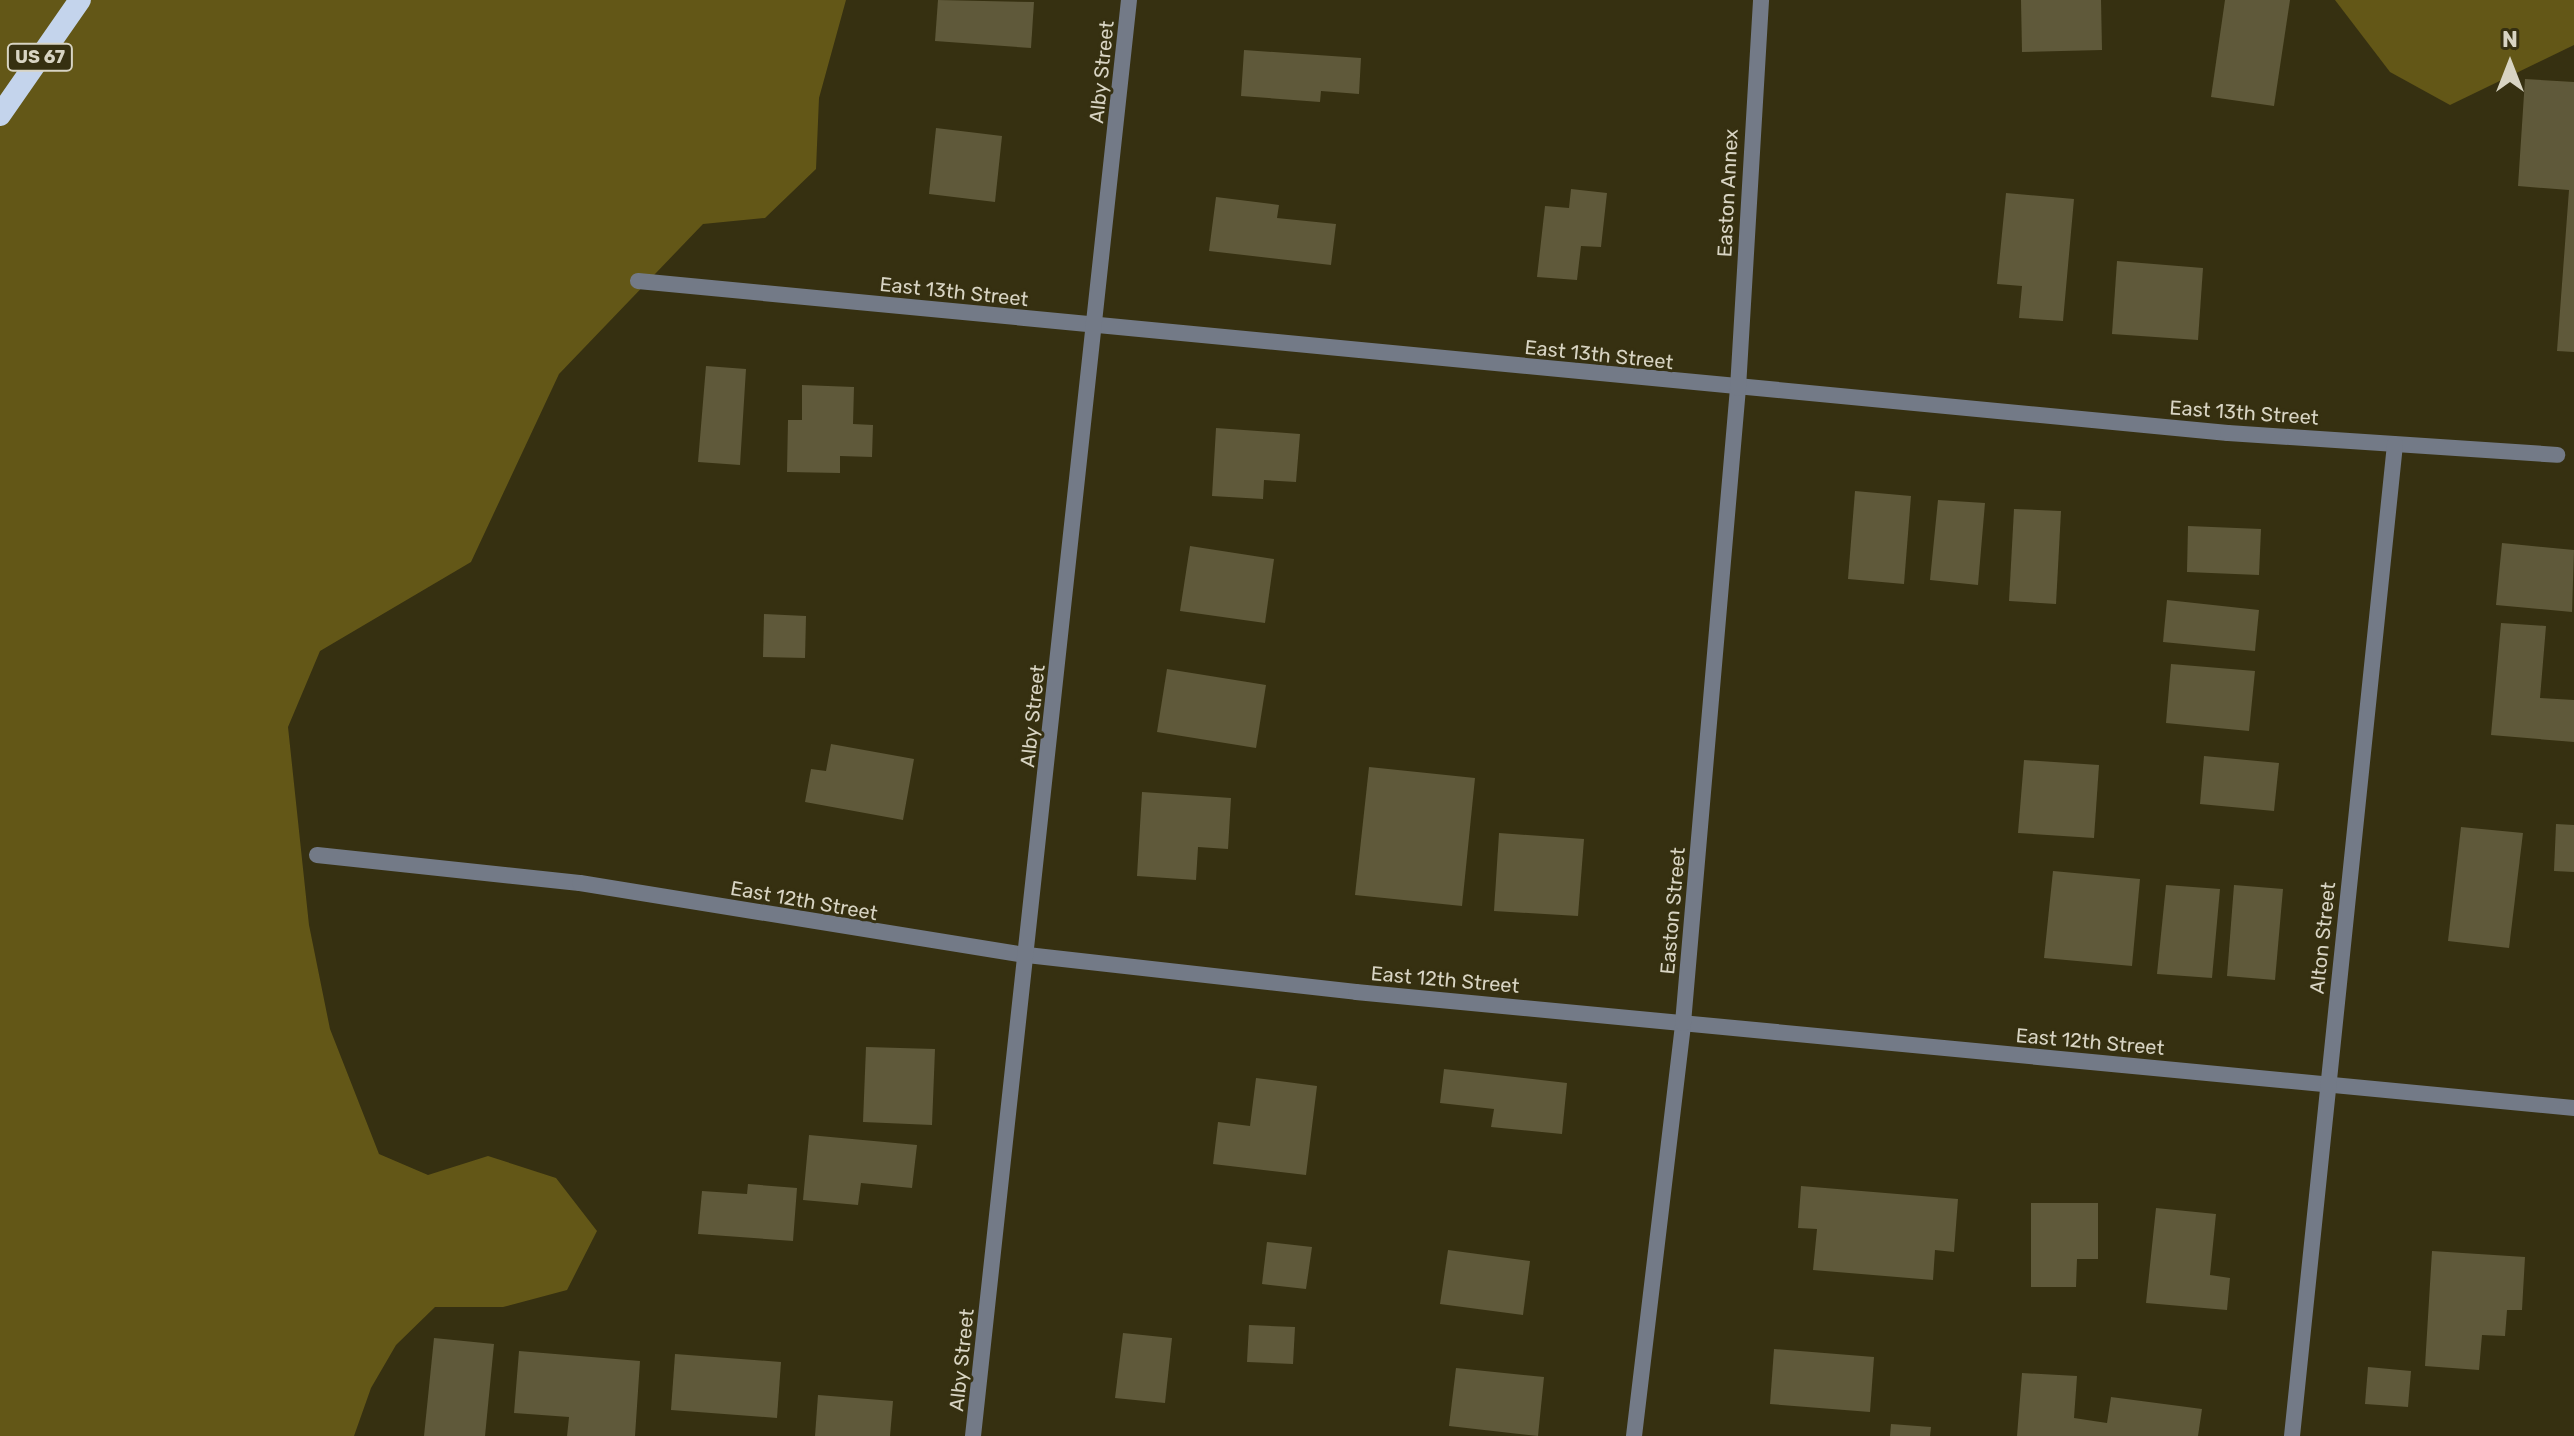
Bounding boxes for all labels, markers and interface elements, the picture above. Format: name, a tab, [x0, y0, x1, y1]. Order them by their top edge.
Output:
street label: Alby Street	[1085, 19, 1119, 125]
north arrow	[2470, 24, 2550, 104]
text: N	[2502, 26, 2518, 53]
road number: US 67	[6, 43, 74, 71]
street label: Easton Annex	[1713, 128, 1743, 258]
street label: East 13th Street	[878, 272, 1030, 312]
street label: East 13th Street	[1523, 335, 1675, 375]
street label: East 13th Street	[2169, 396, 2319, 430]
street label: Alby Street	[1016, 663, 1050, 769]
street label: Easton Street	[1655, 846, 1691, 976]
street label: East 12th Street	[729, 876, 879, 926]
street label: Alton Street	[2305, 881, 2341, 995]
street label: East 12th Street	[1370, 962, 1520, 998]
street label: East 12th Street	[2015, 1024, 2165, 1060]
street label: Alby Street	[945, 1307, 979, 1413]

